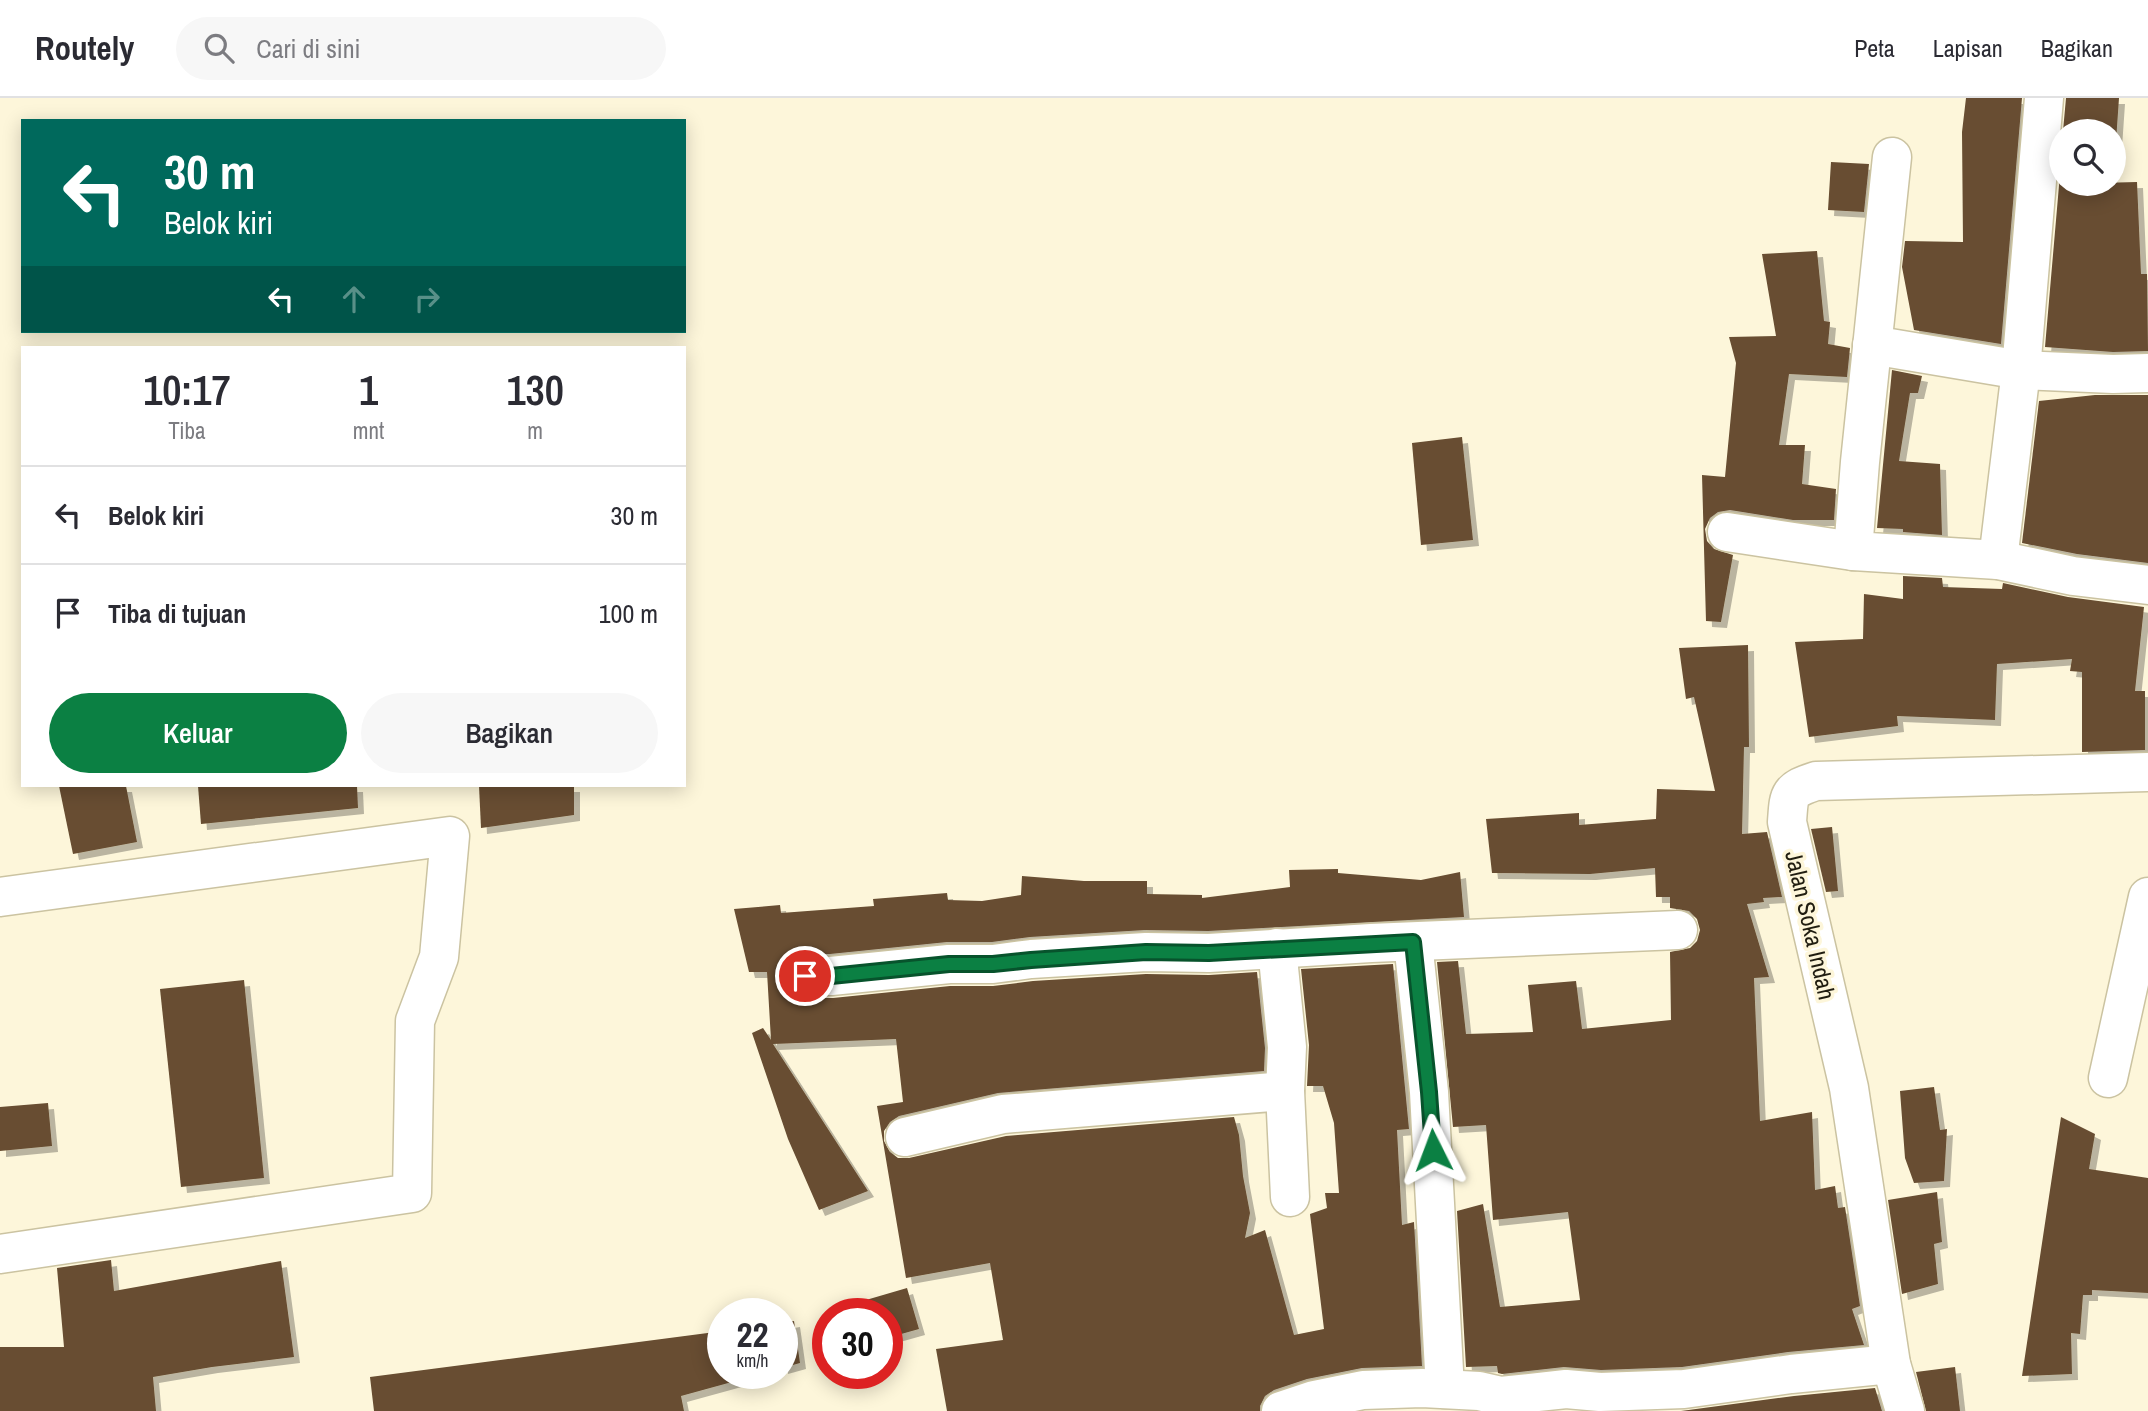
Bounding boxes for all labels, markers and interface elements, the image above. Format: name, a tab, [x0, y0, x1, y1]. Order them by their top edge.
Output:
search box	[176, 17, 666, 80]
text: Routely	[35, 26, 134, 70]
icon: search	[200, 29, 238, 67]
text: Cari di sini	[256, 31, 361, 66]
text: Peta	[1854, 32, 1895, 64]
text: Lapisan	[1933, 32, 2003, 64]
text: Bagikan	[2041, 32, 2113, 64]
map controls	[2049, 119, 2126, 196]
button: search	[2049, 119, 2126, 196]
text: 30 m	[164, 138, 256, 204]
icon: left	[49, 147, 140, 238]
text: Belok kiri	[164, 201, 273, 244]
icon: left	[262, 280, 300, 318]
icon: ahead	[335, 280, 373, 318]
icon: right	[408, 280, 446, 318]
text: 10:17	[143, 362, 231, 418]
text: 1	[359, 362, 378, 418]
text: 130	[506, 362, 564, 418]
text: Tiba	[168, 415, 206, 446]
text: mnt	[353, 415, 384, 446]
text: m	[527, 415, 543, 446]
icon: left	[49, 496, 87, 534]
text: Belok kiri	[108, 498, 204, 533]
text: 30 m	[611, 498, 658, 533]
icon: arrive	[49, 594, 87, 632]
text: Tiba di tujuan	[108, 596, 246, 631]
text: 100 m	[599, 596, 658, 631]
button: Keluar	[49, 693, 347, 773]
button: Bagikan	[361, 693, 658, 773]
street label: Jalan Soka Indah	[1778, 847, 1844, 1003]
pin	[775, 946, 835, 1006]
icon: arrive	[786, 957, 824, 995]
position arrow	[1396, 1113, 1470, 1187]
speed limit sign: 30	[812, 1298, 903, 1389]
text: 22	[737, 1311, 768, 1358]
text: km/h	[737, 1348, 769, 1373]

